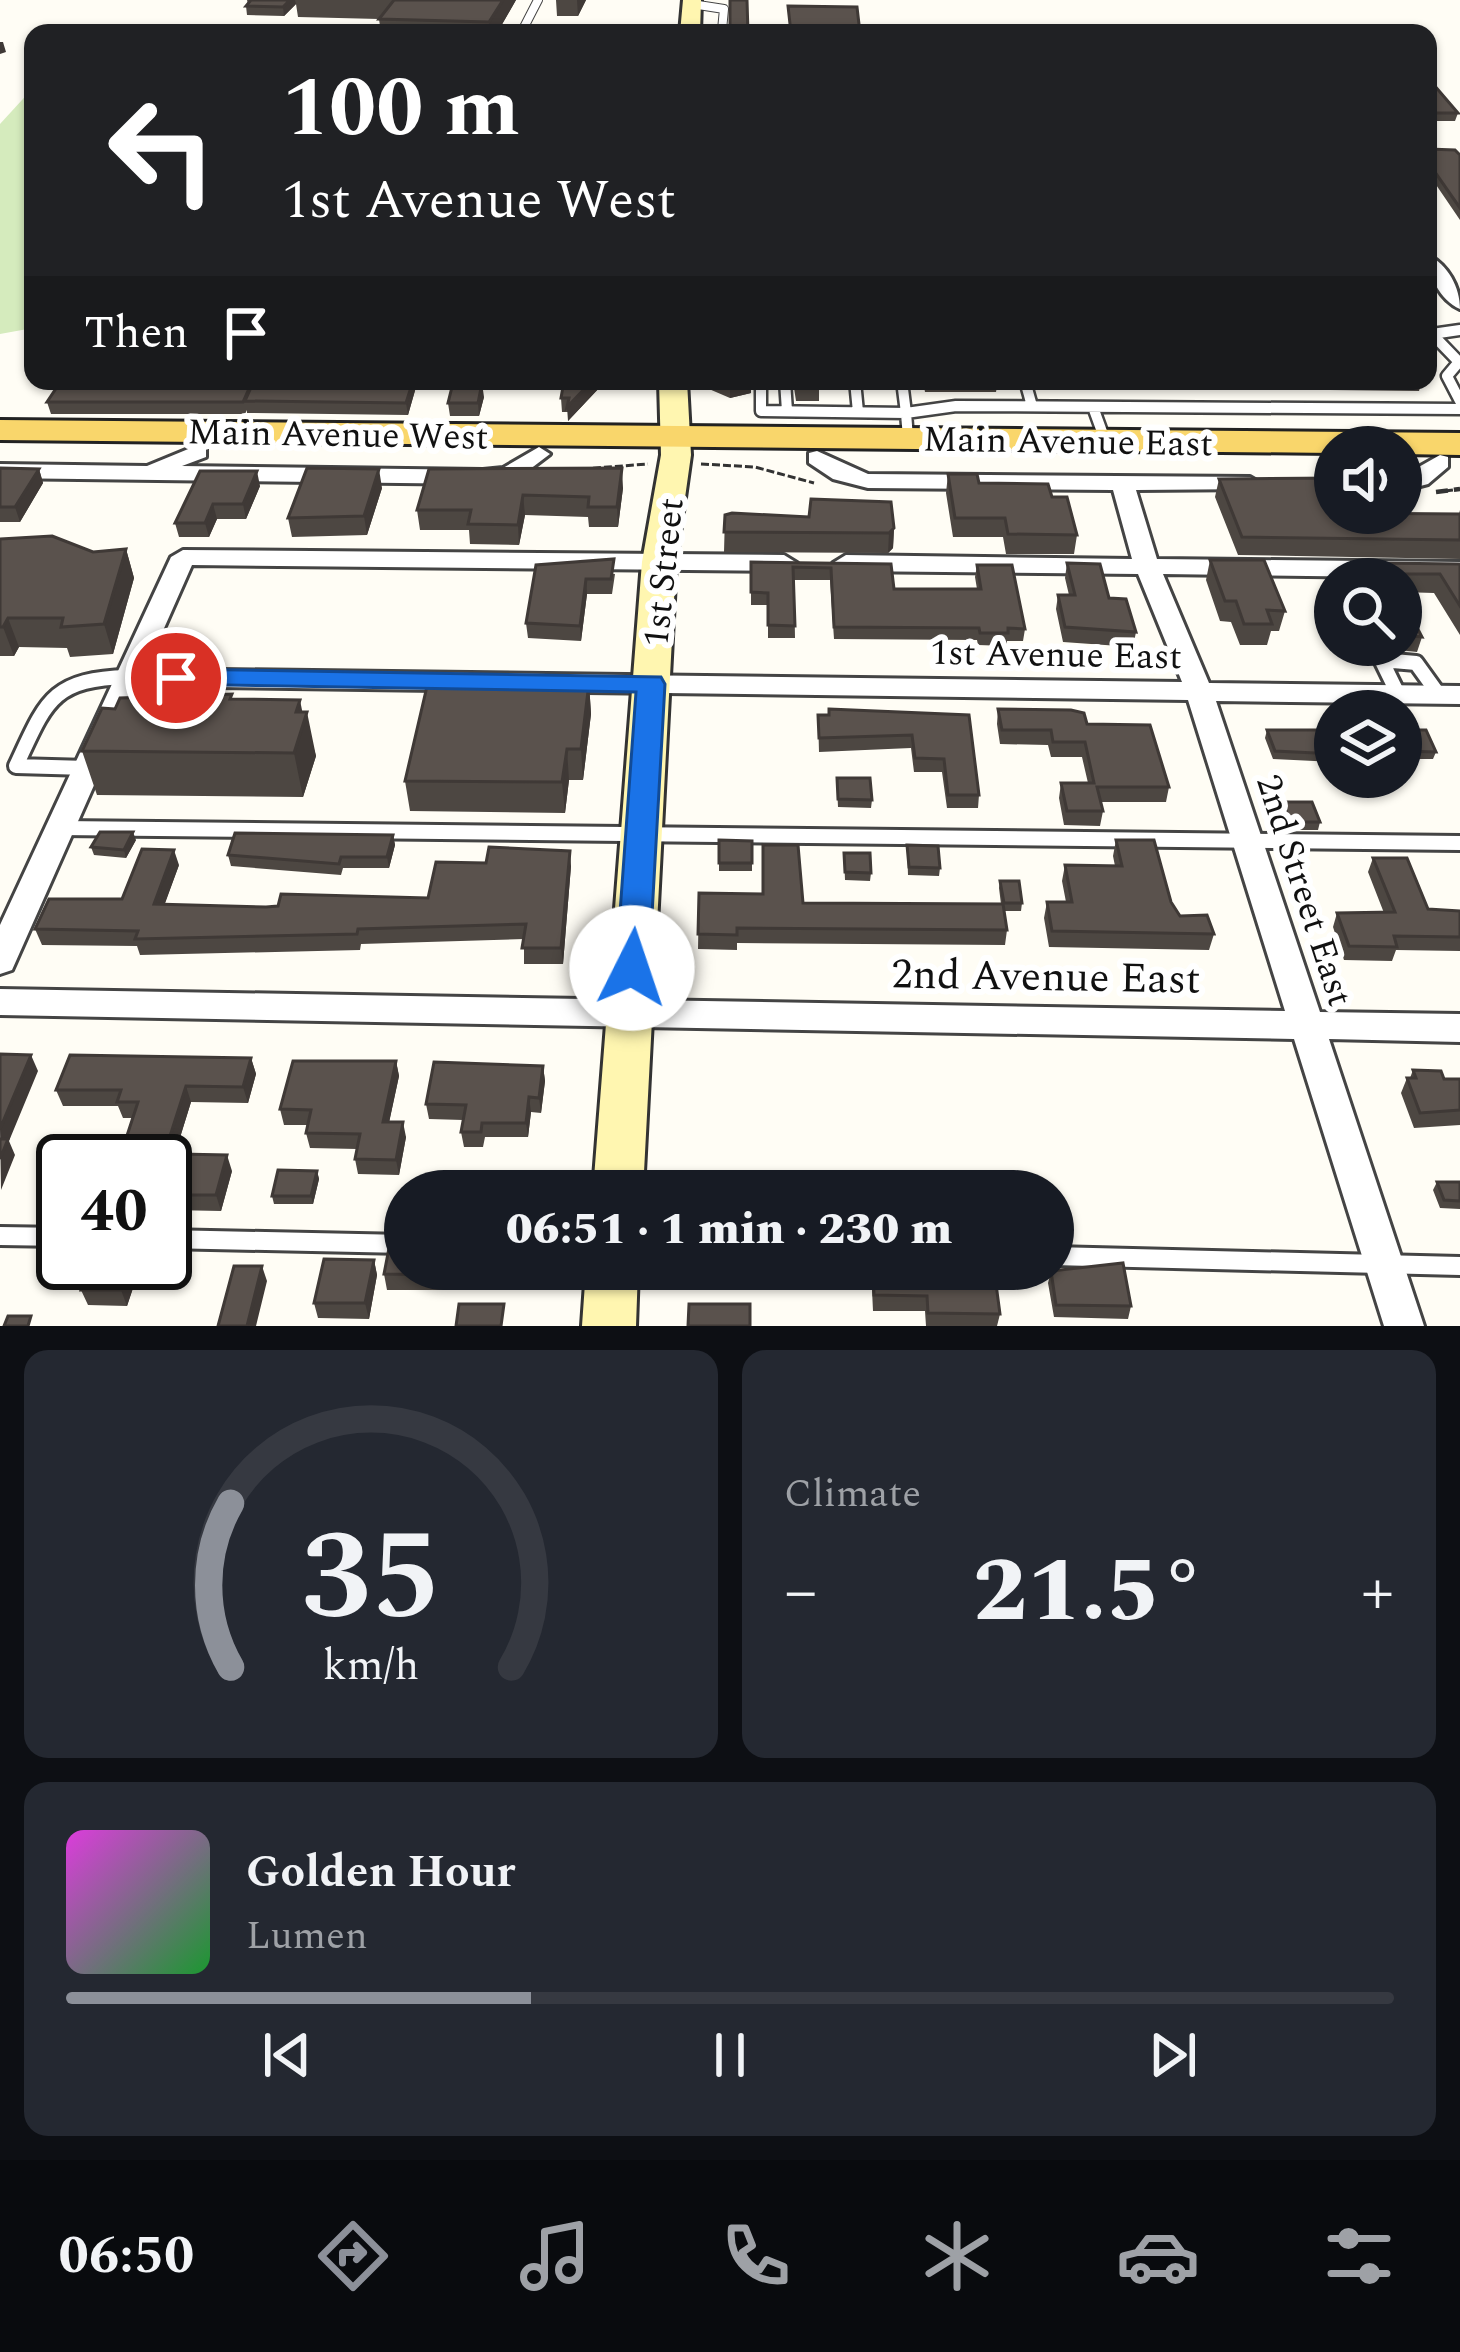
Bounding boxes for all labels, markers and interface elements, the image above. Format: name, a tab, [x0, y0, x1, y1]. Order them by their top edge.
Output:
text: 100 m	[282, 45, 520, 173]
icon: left	[84, 72, 240, 228]
text: 1st Avenue West	[282, 160, 676, 242]
text: Then	[84, 299, 189, 368]
icon: arrive	[213, 300, 279, 366]
street label: Main Avenue West	[187, 405, 489, 466]
street label: Main Avenue East	[922, 412, 1214, 473]
map controls	[1314, 426, 1422, 798]
button: sound	[1314, 426, 1422, 534]
street label: 1st Street	[629, 495, 700, 649]
button: search	[1314, 558, 1422, 666]
street label: 1st Avenue East	[930, 626, 1182, 685]
pin	[125, 627, 227, 729]
icon: arrive	[143, 645, 209, 711]
button: layers	[1314, 690, 1422, 798]
street label: 2nd Street East	[1240, 768, 1367, 1014]
position arrow	[569, 905, 695, 1031]
street label: 2nd Avenue East	[891, 943, 1201, 1012]
speed limit sign: 40	[36, 1134, 192, 1290]
text: 06:51 · 1 min · 230 m	[506, 1195, 952, 1264]
text: Climate	[784, 1465, 921, 1524]
text: 35	[301, 1484, 441, 1674]
text: 21.5°	[973, 1524, 1205, 1661]
text: −	[784, 1542, 817, 1643]
text: +	[1361, 1542, 1394, 1643]
text: km/h	[323, 1634, 419, 1699]
text: Golden Hour	[246, 1838, 515, 1907]
text: Lumen	[246, 1907, 368, 1966]
icon: previous	[254, 2022, 320, 2088]
icon: pause	[697, 2022, 763, 2088]
icon: next	[1140, 2022, 1206, 2088]
icon: directions	[311, 2214, 395, 2298]
icon: music	[513, 2214, 597, 2298]
icon: phone	[714, 2214, 798, 2298]
icon: climate	[915, 2214, 999, 2298]
icon: car	[1116, 2214, 1200, 2298]
icon: filters	[1317, 2214, 1401, 2298]
text: 06:50	[59, 2215, 194, 2297]

